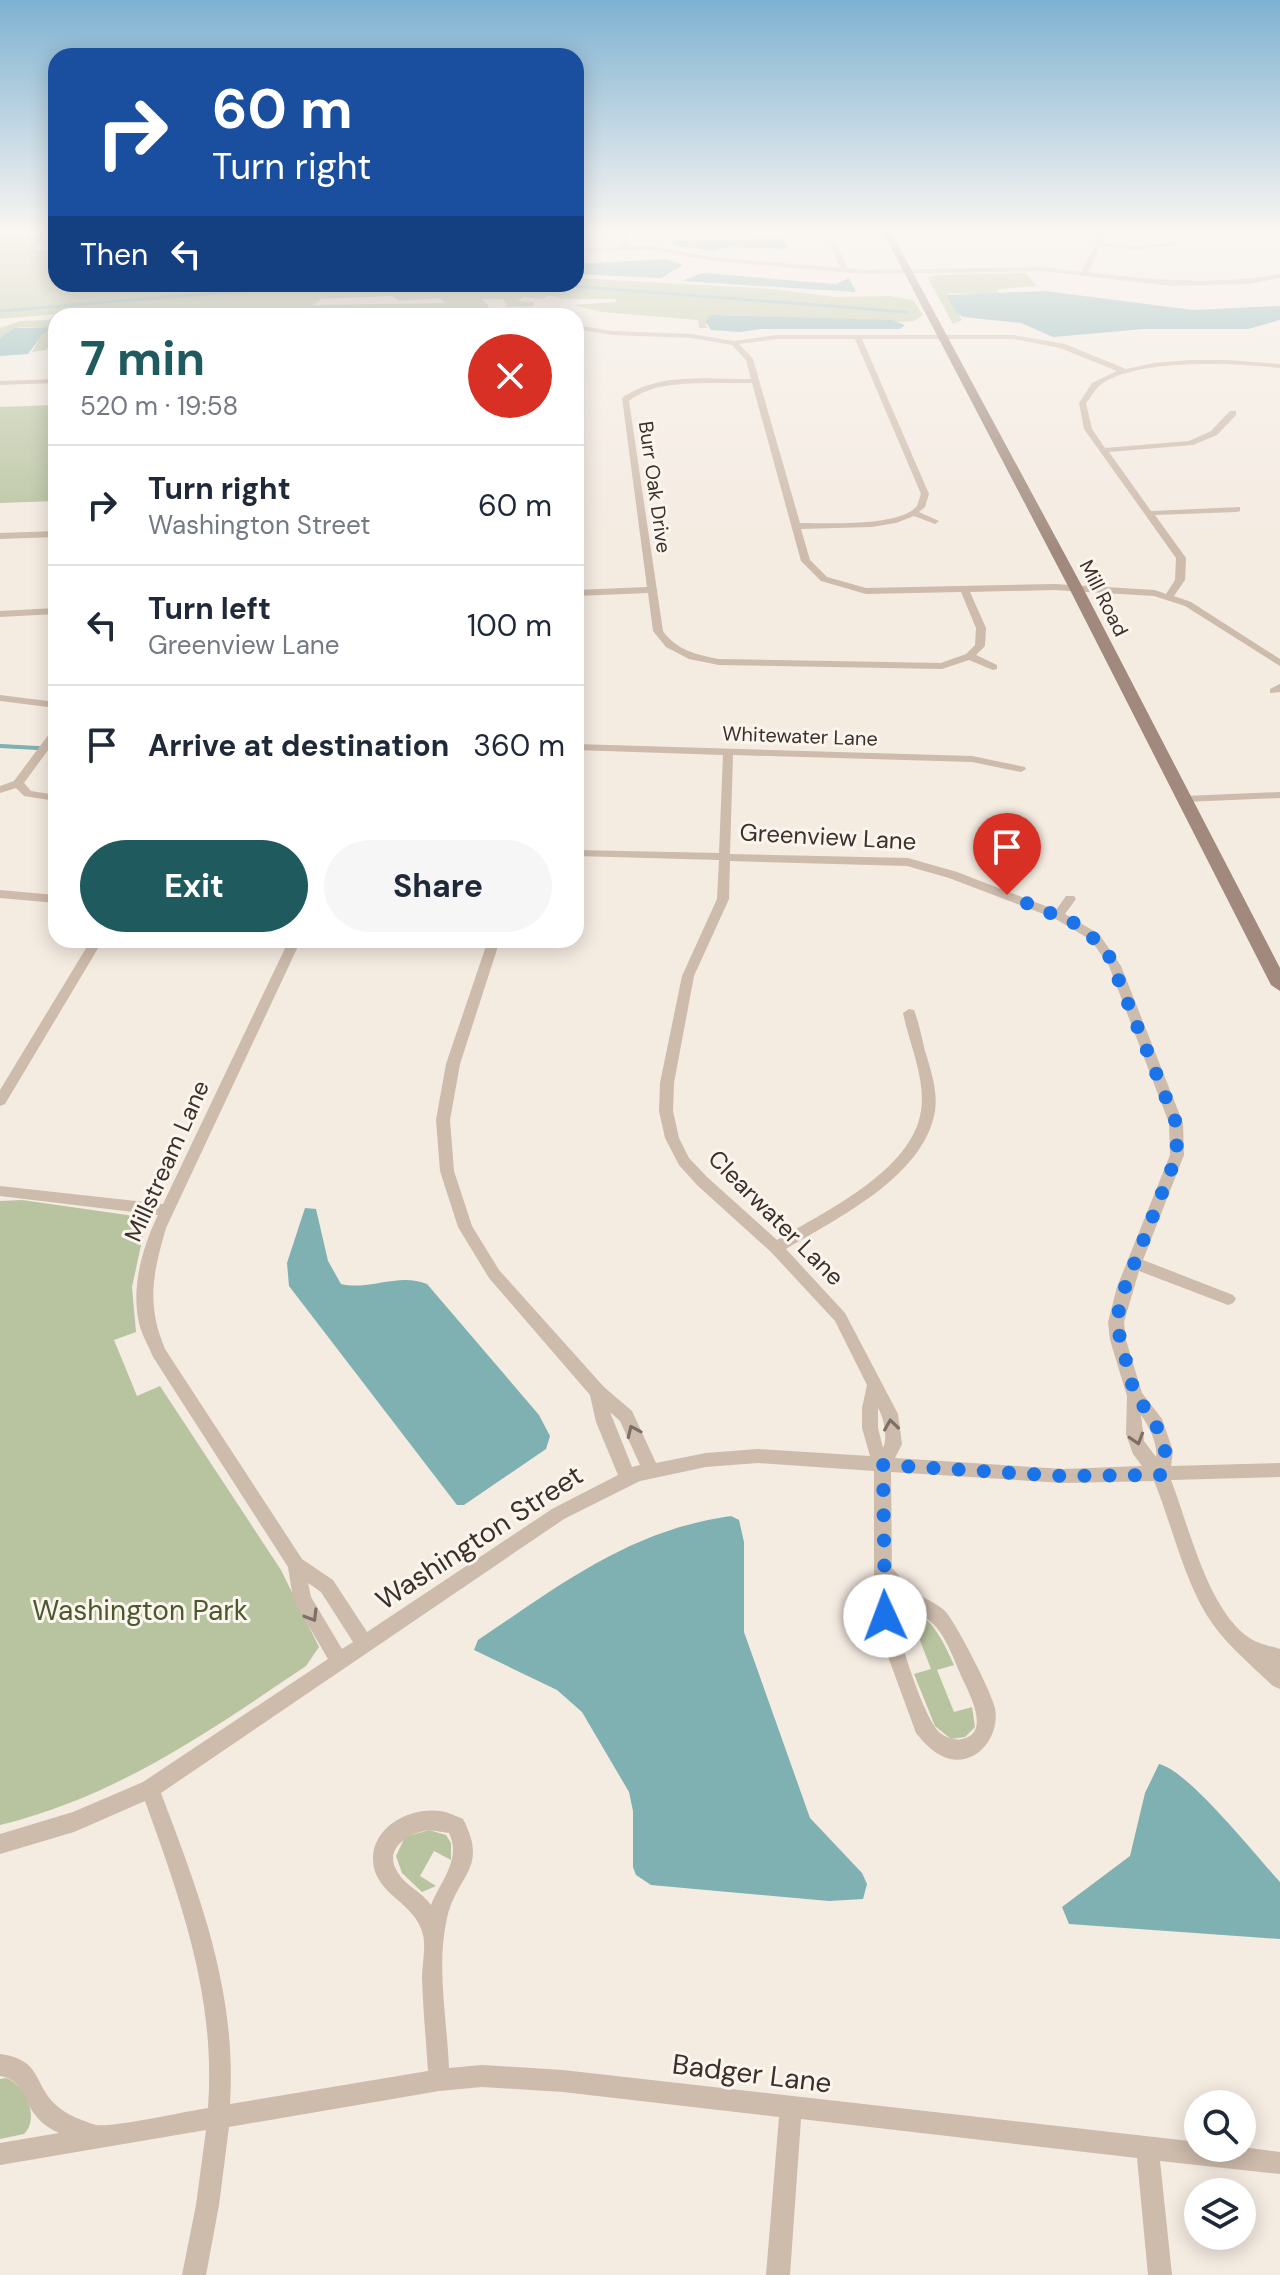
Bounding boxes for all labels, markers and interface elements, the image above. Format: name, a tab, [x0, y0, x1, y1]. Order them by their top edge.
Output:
text: 60 m	[212, 72, 353, 145]
icon: right	[80, 80, 184, 184]
text: Turn right	[212, 143, 371, 190]
icon: left	[164, 232, 208, 276]
text: Then	[80, 235, 148, 274]
text: 7 min	[80, 327, 205, 390]
button: close	[468, 334, 552, 418]
text: 520 m · 19:58	[80, 389, 238, 423]
street label: Burr Oak Drive	[633, 419, 677, 555]
text: Turn right	[148, 469, 291, 508]
icon: right	[80, 483, 124, 527]
text: 60 m	[478, 486, 552, 525]
text: Washington Street	[148, 508, 370, 542]
street label: Mill Road	[1074, 555, 1134, 641]
text: Turn left	[148, 589, 271, 628]
icon: left	[80, 603, 124, 647]
text: 100 m	[467, 606, 552, 645]
text: Greenview Lane	[148, 628, 340, 662]
street label: Whitewater Lane	[722, 720, 878, 752]
icon: arrive	[80, 723, 124, 767]
text: Arrive at destination	[148, 726, 449, 765]
text: 360 m	[473, 726, 565, 765]
pin	[973, 813, 1041, 895]
street label: Greenview Lane	[739, 816, 917, 857]
icon: arrive	[985, 825, 1029, 869]
button: Exit	[80, 840, 308, 932]
button: Share	[324, 840, 552, 932]
street label: Millstream Lane	[117, 1075, 216, 1246]
street label: Clearwater Lane	[702, 1143, 851, 1292]
one-way arrow	[883, 1419, 900, 1432]
one-way arrow	[627, 1425, 643, 1440]
one-way arrow	[1128, 1432, 1144, 1446]
street label: Washington Street	[369, 1457, 590, 1618]
position arrow	[843, 1574, 927, 1658]
park label: Washington Park	[32, 1592, 248, 1629]
one-way arrow	[302, 1607, 318, 1622]
street label: Badger Lane	[670, 2045, 834, 2102]
map controls	[1184, 2090, 1256, 2250]
button: search	[1184, 2090, 1256, 2162]
button: layers	[1184, 2178, 1256, 2250]

